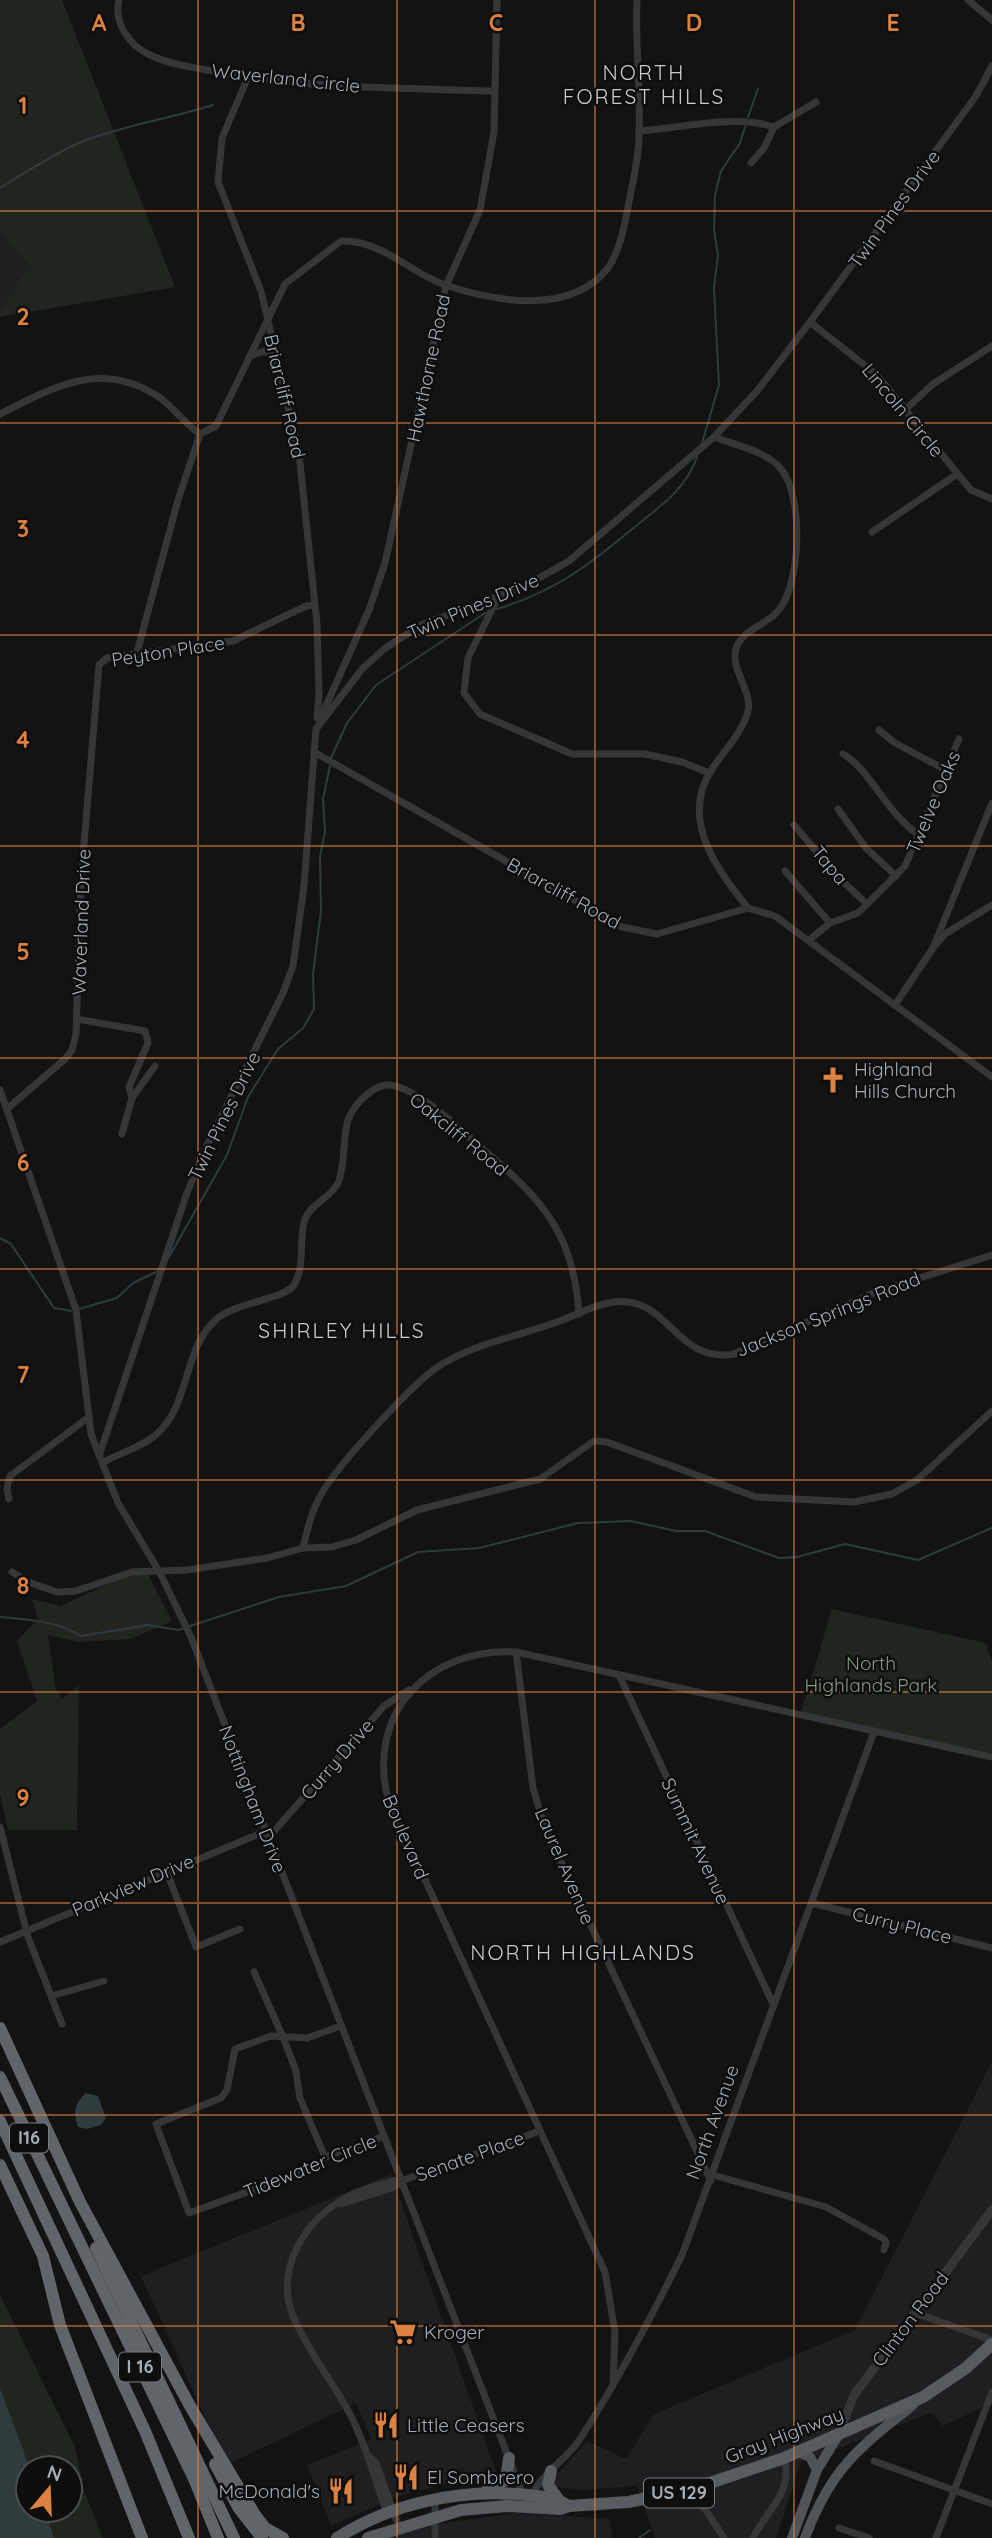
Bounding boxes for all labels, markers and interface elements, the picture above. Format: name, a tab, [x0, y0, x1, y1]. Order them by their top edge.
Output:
text: A	[92, 8, 107, 37]
text: B	[290, 8, 306, 37]
text: C	[489, 8, 503, 37]
text: D	[686, 8, 702, 37]
text: E	[886, 8, 900, 37]
street label: Waverland Circle	[211, 58, 361, 98]
district label: NORTH FOREST HILLS	[563, 59, 725, 109]
text: 1	[19, 91, 27, 120]
street label: Twin Pines Drive	[843, 145, 945, 273]
street label: Hawthorne Road	[401, 292, 455, 444]
text: 2	[16, 302, 30, 331]
street label: Briarcliff Road	[259, 332, 311, 460]
street label: Lincoln Circle	[857, 358, 949, 462]
text: 3	[17, 514, 29, 543]
street label: Twin Pines Drive	[404, 567, 542, 645]
street label: Peyton Place	[110, 630, 226, 672]
text: 4	[16, 725, 30, 754]
street label: Twelve Oaks	[901, 747, 965, 857]
street label: Tapa	[807, 840, 853, 890]
street label: Waverland Drive	[66, 848, 96, 996]
street label: Briarcliff Road	[503, 852, 625, 934]
text: 5	[16, 937, 30, 966]
street label: Twin Pines Drive	[182, 1048, 266, 1184]
place label: Highland Hills Church	[854, 1057, 956, 1103]
church icon: Highland Hills Church	[818, 1065, 848, 1095]
street label: Oakcliff Road	[405, 1087, 513, 1181]
text: 6	[17, 1148, 29, 1177]
street label: Jackson Springs Road	[732, 1266, 924, 1362]
district label: SHIRLEY HILLS	[258, 1317, 426, 1343]
text: 7	[17, 1360, 30, 1389]
text: 8	[17, 1571, 29, 1600]
park label: North Highlands Park	[804, 1651, 938, 1697]
street label: Curry Drive	[295, 1714, 379, 1804]
street label: Nottingham Drive	[214, 1722, 292, 1876]
street label: Summit Avenue	[656, 1774, 736, 1908]
text: 9	[16, 1783, 30, 1812]
street label: Boulevard	[377, 1791, 435, 1883]
street label: Laurel Avenue	[530, 1804, 600, 1928]
street label: Parkview Drive	[68, 1848, 198, 1922]
street label: Curry Place	[850, 1901, 954, 1949]
district label: NORTH HIGHLANDS	[470, 1939, 696, 1965]
street label: North Avenue	[680, 2061, 744, 2183]
road number: I16	[10, 2124, 48, 2152]
street label: Senate Place	[412, 2125, 528, 2187]
street label: Tidewater Circle	[240, 2128, 380, 2204]
street label: Clinton Road	[866, 2267, 954, 2371]
supermarket icon: Kroger	[388, 2317, 418, 2347]
place label: Kroger	[424, 2320, 485, 2344]
road number: I 16	[119, 2353, 161, 2382]
street label: Gray Highway	[721, 2401, 847, 2469]
restaurant icon: Little Ceasers	[371, 2410, 401, 2440]
place label: Little Ceasers	[407, 2413, 525, 2437]
north arrow	[14, 2454, 84, 2524]
text: N	[44, 2459, 65, 2487]
restaurant icon: El Sombrero	[391, 2462, 421, 2492]
place label: El Sombrero	[427, 2465, 534, 2489]
restaurant icon: McDonald's	[326, 2476, 356, 2506]
place label: McDonald's	[218, 2479, 320, 2503]
road number: US 129	[644, 2479, 714, 2508]

